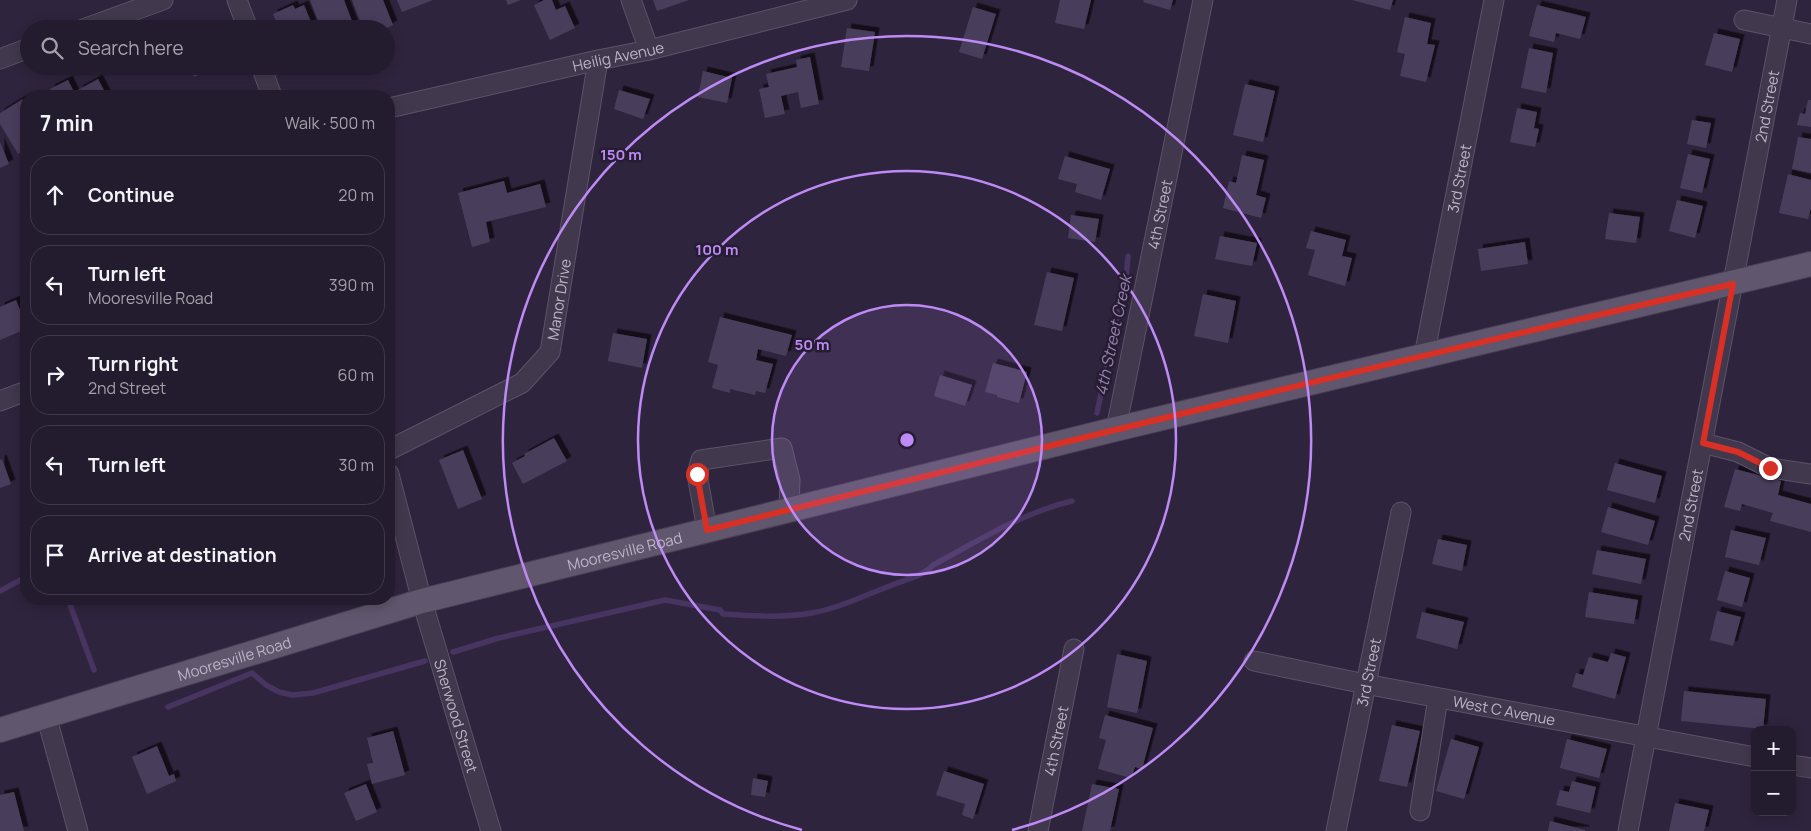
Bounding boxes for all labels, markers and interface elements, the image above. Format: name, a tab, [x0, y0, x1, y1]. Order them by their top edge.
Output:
search box	[20, 20, 395, 75]
icon: search	[38, 34, 66, 62]
text: Search here	[78, 35, 184, 61]
street label: Heilig Avenue	[570, 36, 666, 76]
street label: 2nd Street	[1749, 68, 1784, 144]
text: 7 min	[40, 109, 93, 137]
text: Walk · 500 m	[285, 112, 375, 134]
street label: 3rd Street	[1442, 142, 1476, 215]
text: 150 m	[600, 144, 642, 165]
street label: 4th Street	[1142, 178, 1177, 251]
icon: ahead	[41, 181, 69, 209]
text: Continue	[88, 182, 174, 208]
text: 20 m	[338, 184, 374, 206]
text: 100 m	[696, 239, 738, 260]
street label: Manor Drive	[542, 257, 576, 342]
text: Turn left	[88, 261, 166, 287]
icon: left	[41, 271, 69, 299]
water label: 4th Street Creek	[1090, 271, 1137, 397]
text: 390 m	[329, 274, 374, 296]
text: Mooresville Road	[88, 287, 213, 309]
text: 50 m	[794, 334, 830, 355]
text: Turn right	[88, 351, 178, 377]
icon: right	[41, 361, 69, 389]
text: 60 m	[338, 364, 374, 386]
text: 2nd Street	[88, 377, 166, 399]
centre of rings	[898, 431, 916, 449]
icon: left	[41, 451, 69, 479]
text: Turn left	[88, 452, 166, 478]
text: 30 m	[339, 454, 374, 476]
route end	[1759, 457, 1782, 480]
route start	[686, 463, 709, 486]
street label: 2nd Street	[1673, 467, 1708, 543]
street label: Mooresville Road	[565, 526, 684, 575]
icon: arrive	[41, 541, 69, 569]
text: Arrive at destination	[88, 542, 277, 568]
street label: Mooresville Road	[175, 631, 294, 686]
street label: 3rd Street	[1351, 636, 1386, 708]
street label: Sherwood Street	[430, 657, 483, 775]
street label: West C Avenue	[1451, 690, 1557, 730]
street label: 4th Street	[1039, 704, 1073, 778]
map controls	[1751, 726, 1796, 816]
button: +	[1751, 726, 1796, 771]
button: −	[1751, 771, 1796, 816]

